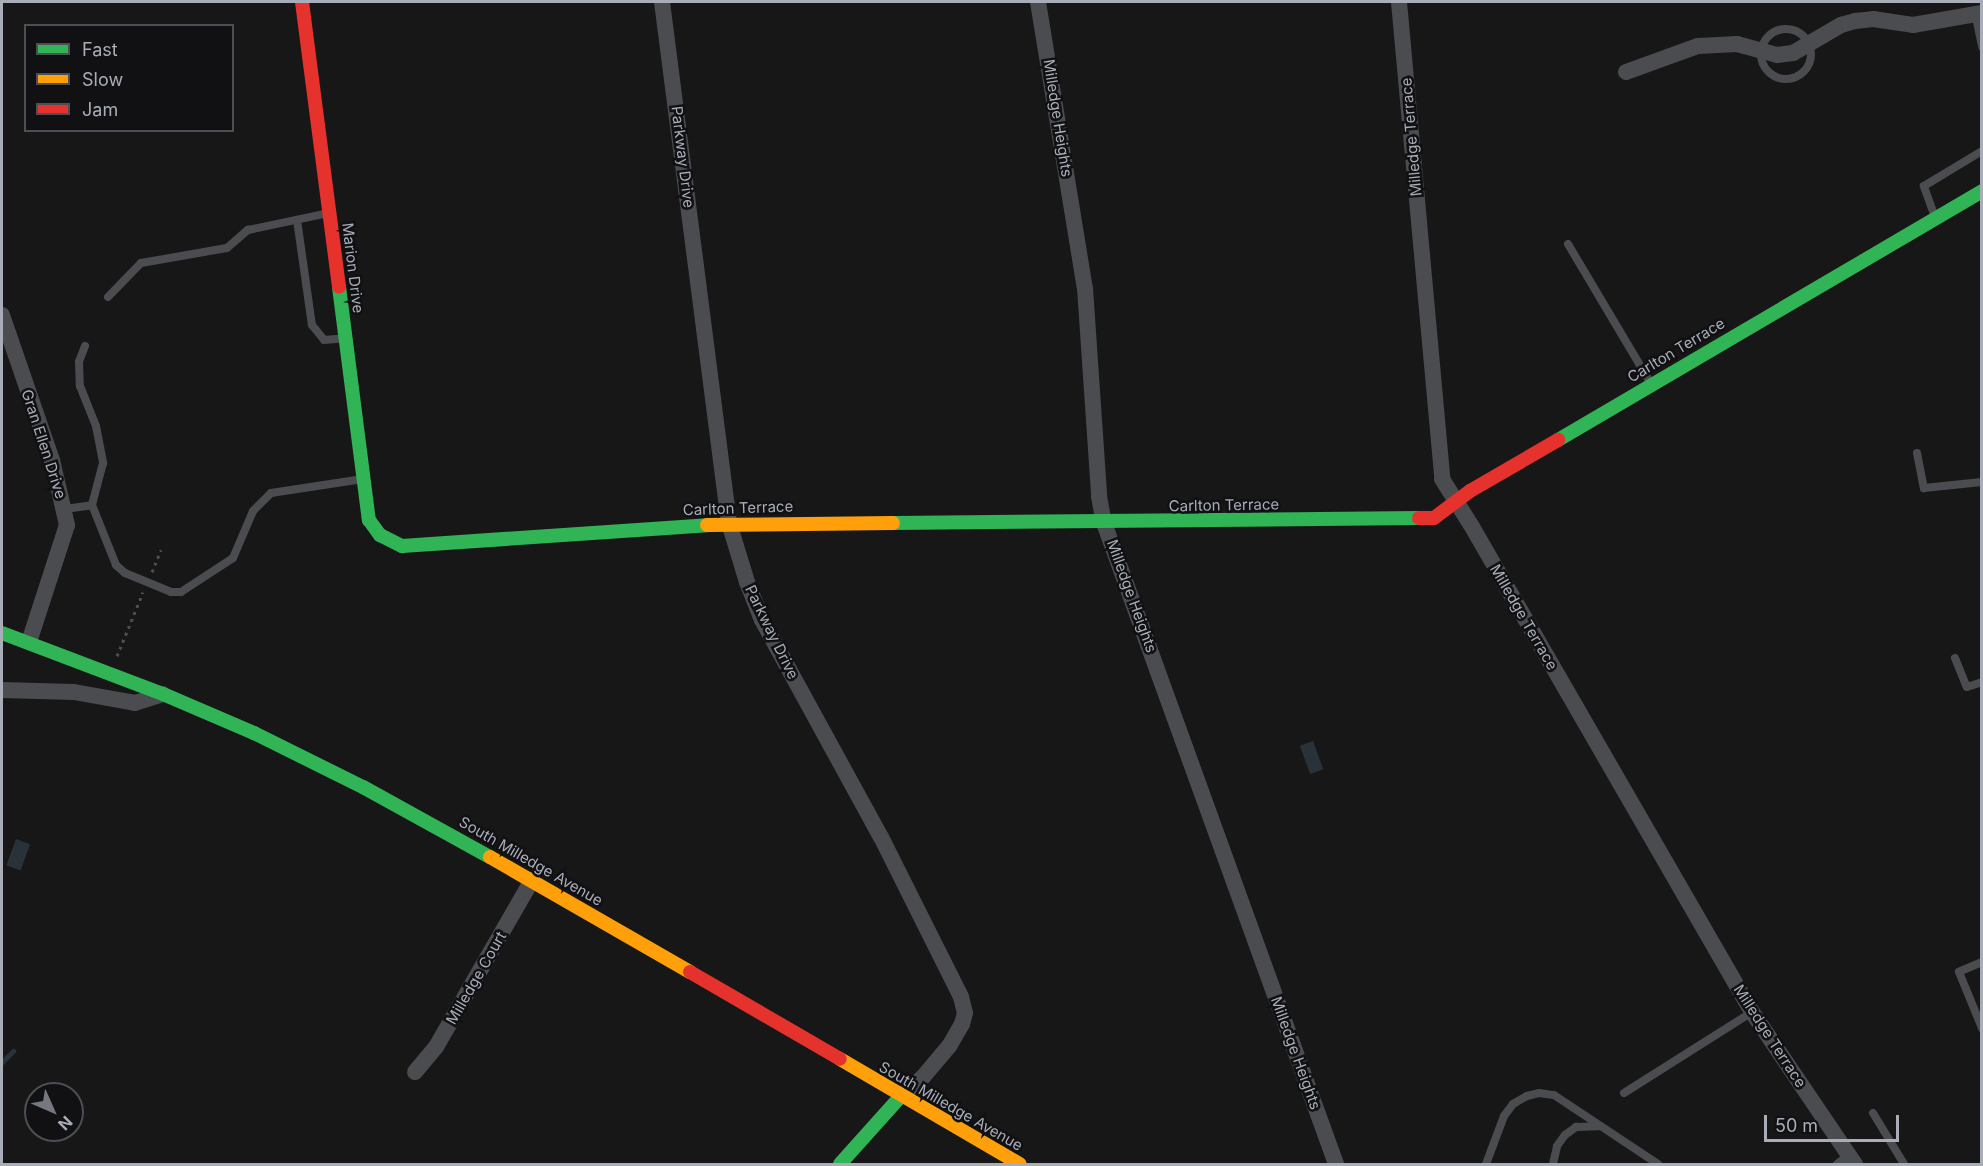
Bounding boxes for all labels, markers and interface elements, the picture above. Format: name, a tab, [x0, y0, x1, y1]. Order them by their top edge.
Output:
legend	[24, 24, 234, 132]
text: Fast	[82, 39, 118, 60]
street label: Milledge Heights	[1040, 58, 1076, 178]
text: Slow	[82, 69, 123, 90]
street label: Milledge Terrace	[1397, 77, 1425, 197]
text: Jam	[82, 99, 118, 120]
street label: Parkway Drive	[668, 105, 698, 209]
street label: Marion Drive	[339, 222, 367, 314]
street label: Carlton Terrace	[1624, 314, 1728, 386]
street label: Gran Ellen Drive	[18, 387, 70, 501]
street label: Carlton Terrace	[1169, 495, 1279, 515]
street label: Carlton Terrace	[682, 497, 794, 519]
street label: Milledge Heights	[1103, 537, 1161, 655]
street label: Milledge Terrace	[1486, 561, 1562, 673]
street label: Parkway Drive	[741, 582, 803, 682]
street label: South Milledge Avenue	[456, 813, 606, 909]
street label: Milledge Court	[442, 928, 510, 1028]
street label: Milledge Terrace	[1730, 981, 1810, 1091]
street label: Milledge Heights	[1267, 994, 1325, 1112]
street label: South Milledge Avenue	[876, 1058, 1026, 1154]
north arrow	[24, 1082, 84, 1142]
scale bar	[1767, 1103, 1902, 1141]
text: N	[54, 1112, 77, 1135]
text: 50 m	[1775, 1115, 1818, 1136]

